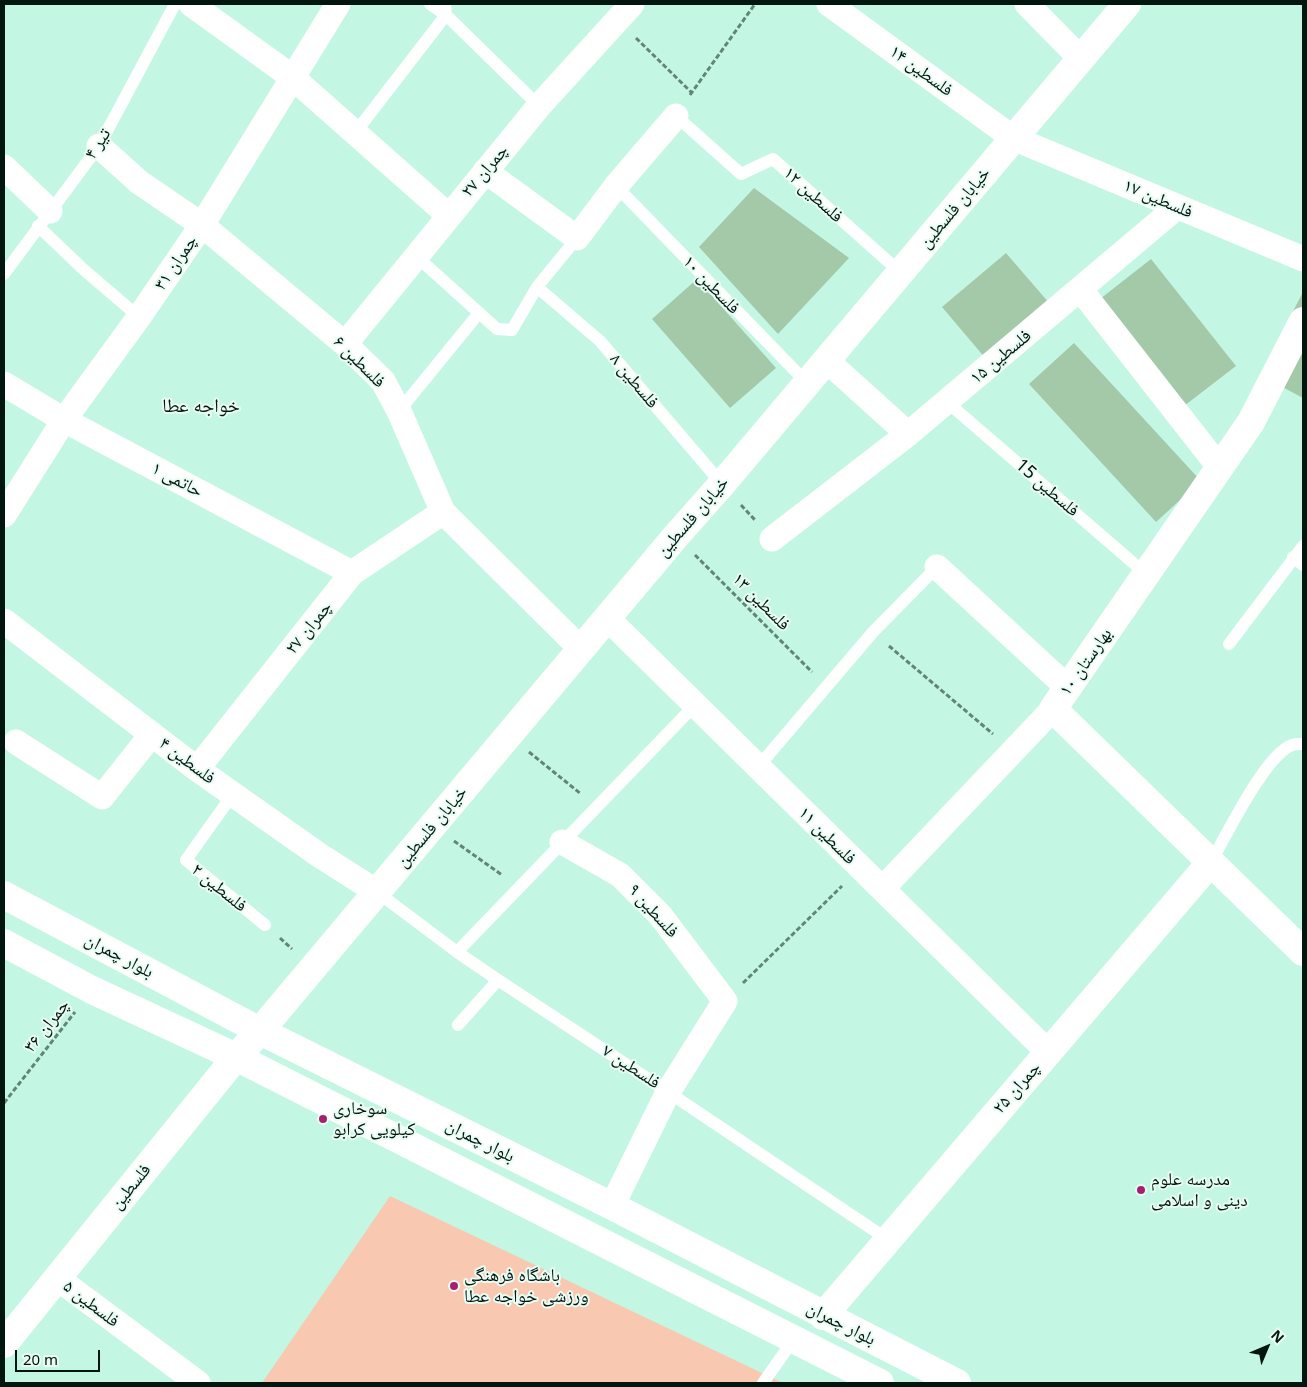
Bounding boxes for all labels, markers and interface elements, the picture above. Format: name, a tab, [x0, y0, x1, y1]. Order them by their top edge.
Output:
street label: فلسطین ۱۴	[885, 41, 957, 101]
street label: تیر ۴	[80, 124, 116, 164]
street label: چمران ۲۷	[457, 140, 513, 202]
street label: فلسطین ۱۲	[779, 163, 847, 227]
street label: خیابان فلسطین	[915, 163, 995, 253]
street label: فلسطین ۱۷	[1120, 175, 1196, 223]
street label: چمران ۳۱	[150, 231, 202, 295]
street label: فلسطین ۱۰	[678, 251, 744, 319]
street label: فلسطین ۱۵	[966, 325, 1036, 389]
street label: فلسطین ۶	[328, 331, 390, 393]
street label: فلسطین ۸	[605, 349, 663, 413]
district label: خواجه عطا	[162, 396, 240, 418]
street label: فلسطین 15	[1011, 454, 1083, 522]
street label: حاتمی ۱	[148, 458, 206, 502]
street label: خیابان فلسطین	[652, 472, 734, 562]
street label: فلسطین ۱۳	[728, 569, 794, 635]
street label: چمران ۲۷	[281, 597, 337, 659]
street label: بهارستان ۱۰	[1055, 624, 1117, 700]
street label: فلسطین ۴	[155, 733, 219, 789]
street label: خیابان فلسطین	[392, 782, 472, 872]
street label: فلسطین ۱۱	[794, 803, 860, 869]
street label: فلسطین ۲	[187, 859, 251, 917]
street label: فلسطین ۹	[623, 880, 683, 942]
street label: بلوار چمران	[81, 929, 157, 983]
street label: چمران ۳۶	[19, 995, 75, 1057]
street label: فلسطین ۷	[598, 1040, 664, 1094]
street label: چمران ۲۵	[989, 1058, 1045, 1118]
place label: سوخاری کیلویی کرابو	[333, 1098, 415, 1140]
marker: سوخاری کیلویی کرابو	[317, 1113, 329, 1125]
street label: بلوار چمران	[442, 1114, 518, 1168]
street label: فلسطین	[106, 1160, 156, 1214]
place label: مدرسه علوم دینی و اسلامی	[1151, 1169, 1248, 1212]
marker: مدرسه علوم دینی و اسلامی	[1135, 1184, 1147, 1196]
place label: باشگاه فرهنگی ورزشی خواجه عطا	[464, 1265, 589, 1308]
street label: فلسطین ۵	[59, 1276, 123, 1332]
marker: باشگاه فرهنگی ورزشی خواجه عطا	[448, 1280, 460, 1292]
street label: بلوار چمران	[803, 1297, 879, 1351]
north arrow	[1242, 1322, 1292, 1372]
text: N	[1267, 1325, 1289, 1347]
scale bar	[18, 1340, 102, 1372]
text: 20 m	[23, 1349, 58, 1369]

